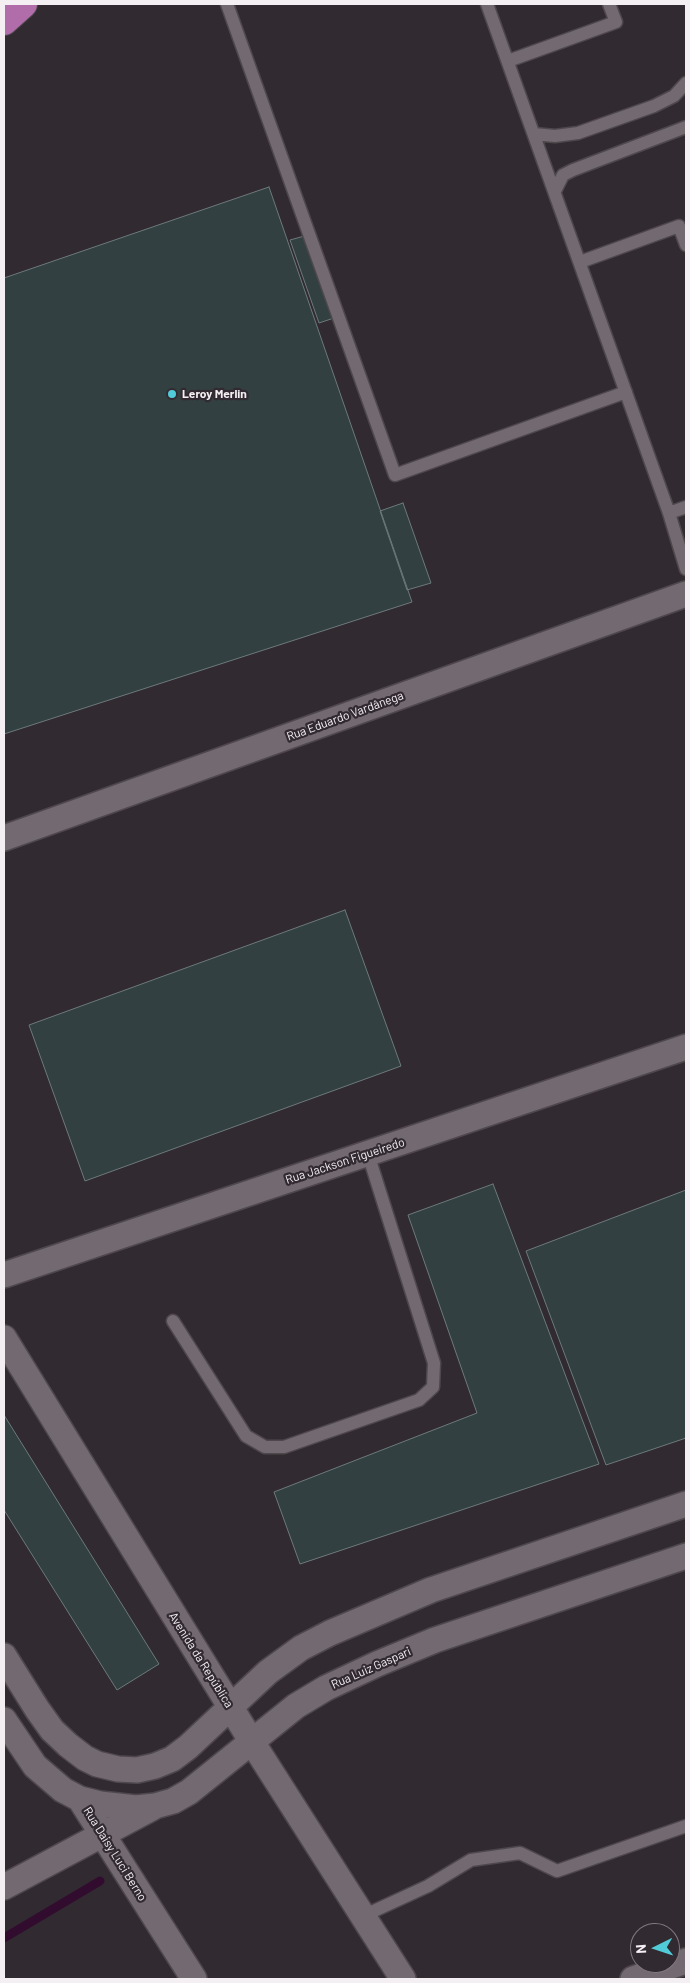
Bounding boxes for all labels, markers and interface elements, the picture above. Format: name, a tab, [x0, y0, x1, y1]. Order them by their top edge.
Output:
place label: Leroy Merlin	[182, 387, 247, 401]
marker: Leroy Merlin	[166, 388, 178, 400]
street label: Rua Eduardo Vardânega	[285, 688, 405, 744]
street label: Rua Jackson Figueiredo	[283, 1135, 407, 1187]
street label: Avenida da República	[166, 1610, 236, 1710]
street label: Rua Luiz Gaspari	[329, 1644, 413, 1692]
street label: Rua Daisy Luci Berno	[80, 1804, 150, 1904]
north arrow	[630, 1923, 680, 1973]
text: N	[632, 1944, 649, 1954]

